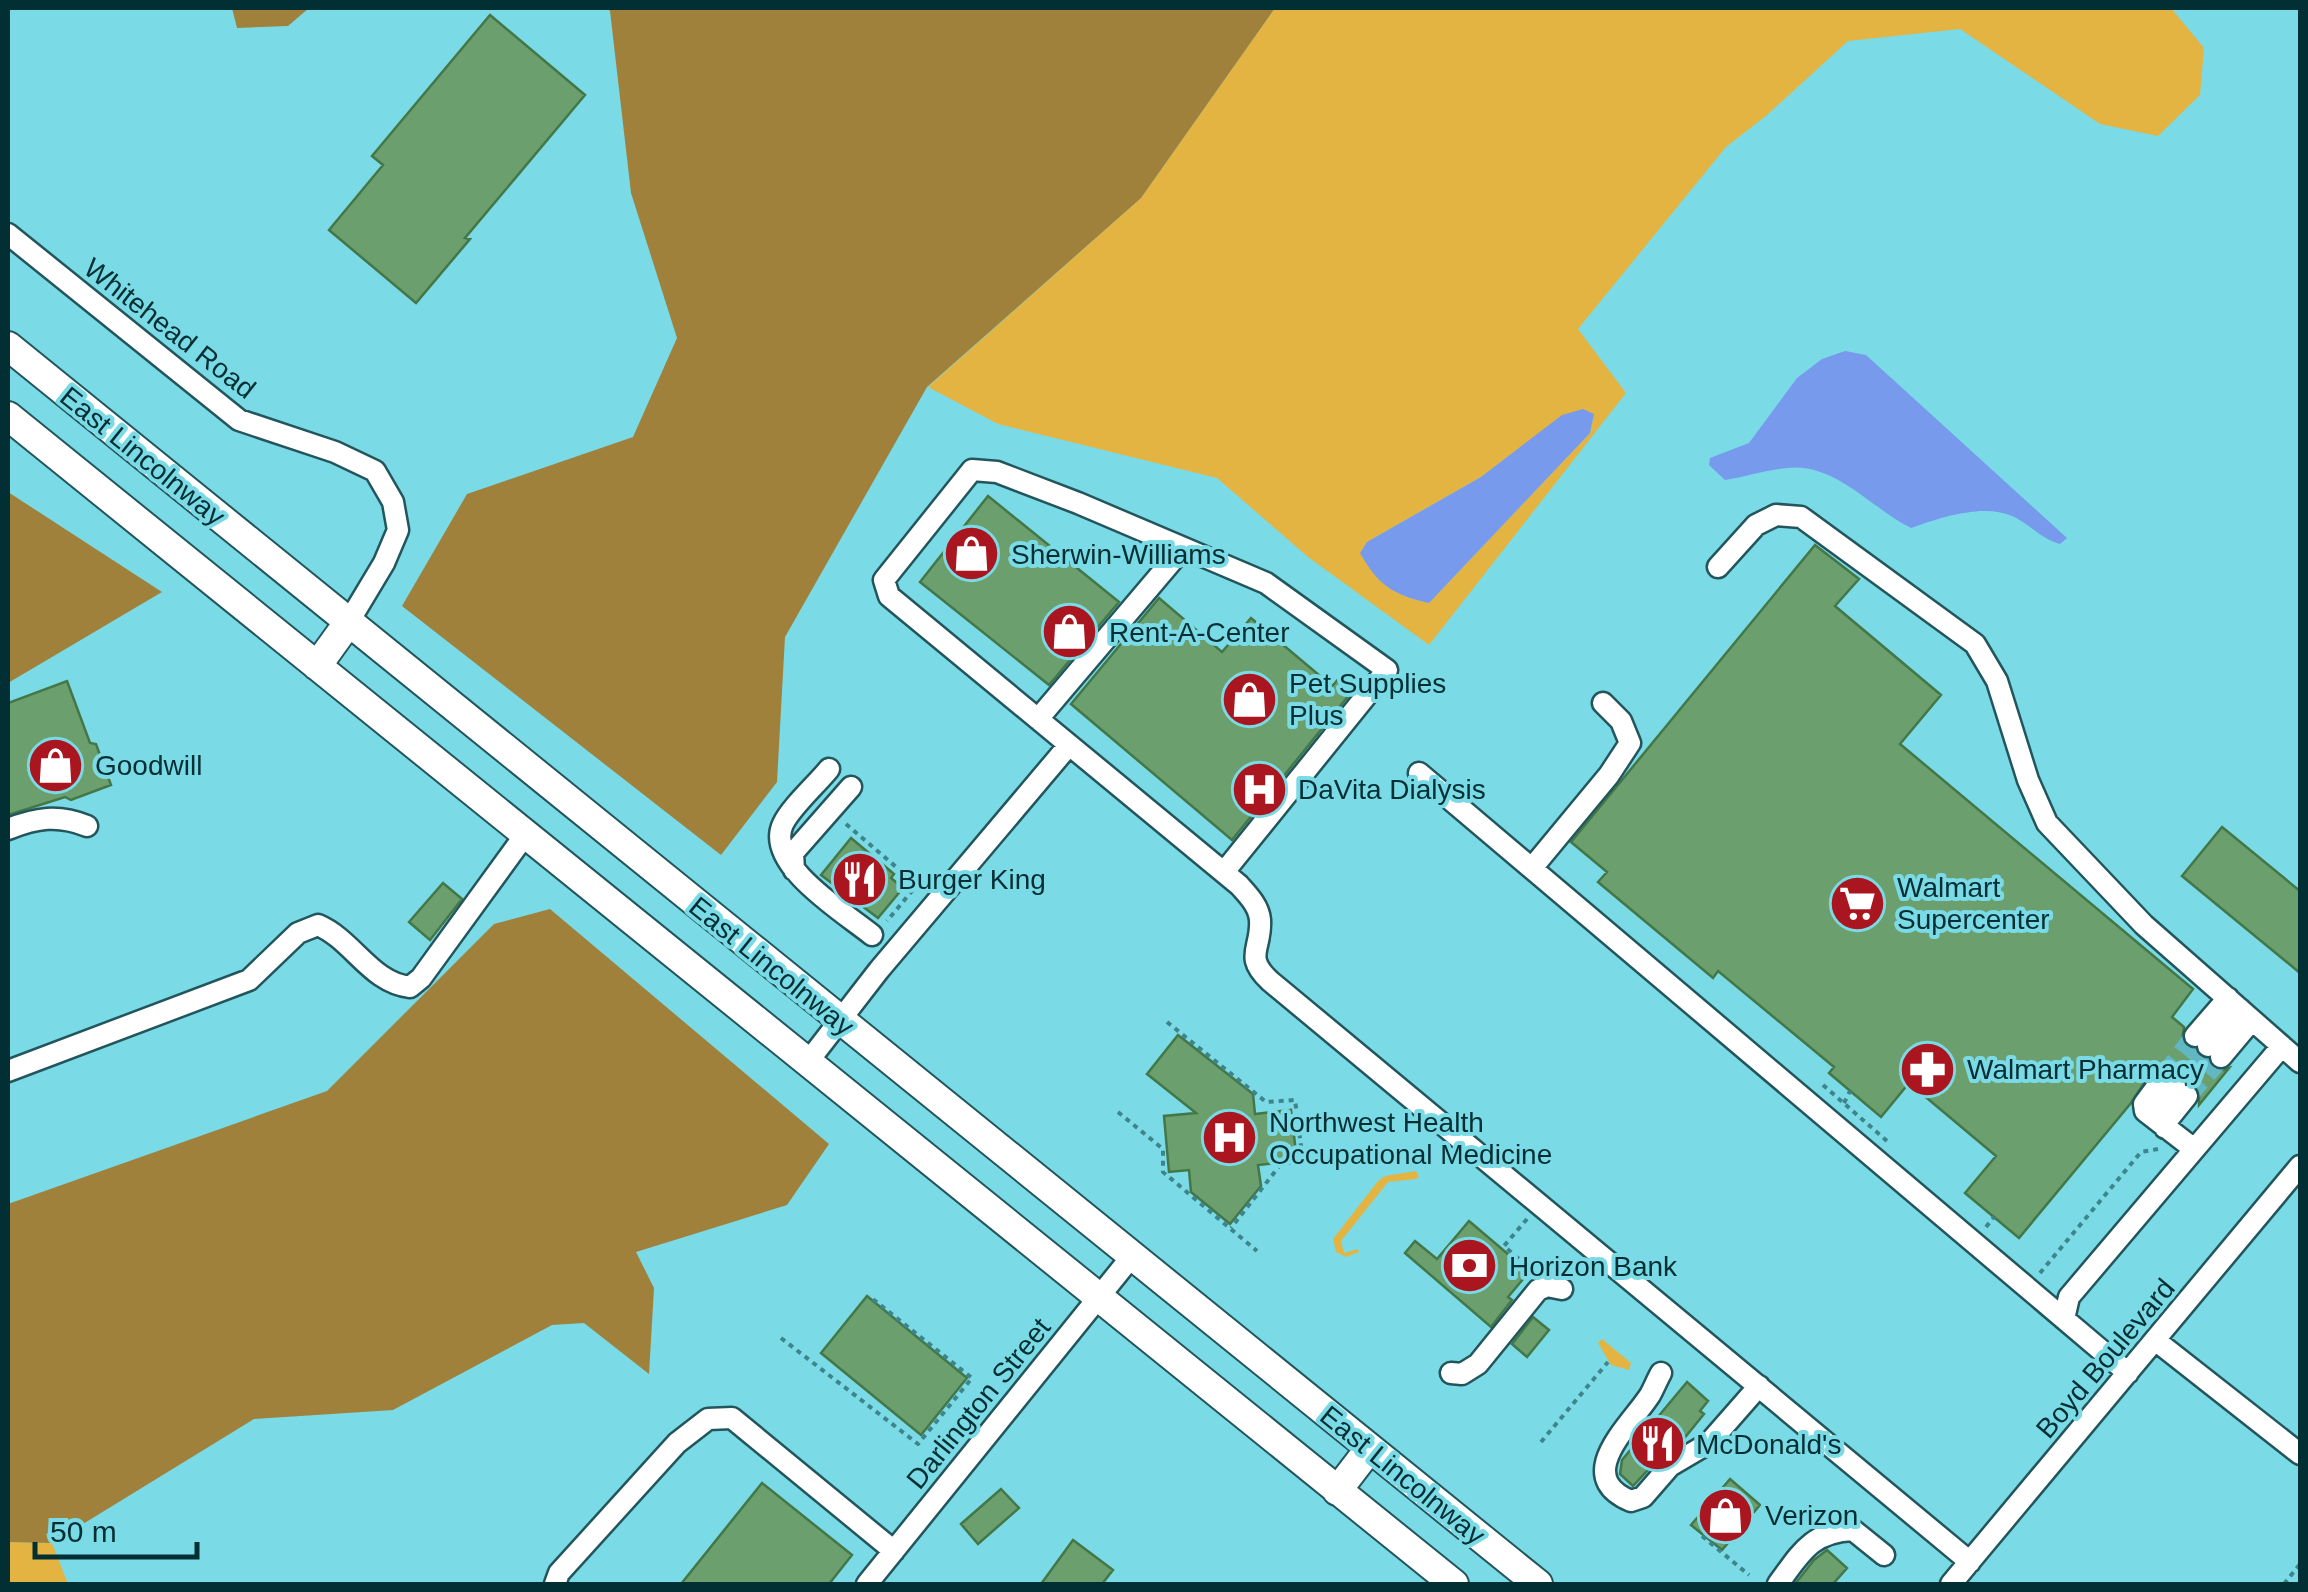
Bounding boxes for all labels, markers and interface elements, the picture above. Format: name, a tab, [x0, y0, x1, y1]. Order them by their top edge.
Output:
street label: Whitehead Road	[78, 252, 261, 405]
street label: East Lincolnway	[54, 381, 231, 532]
shop icon: Sherwin-Williams	[942, 524, 1002, 584]
place label: Sherwin-Williams	[1011, 539, 1226, 570]
shop icon: Rent-A-Center	[1040, 602, 1100, 662]
place label: Rent-A-Center	[1109, 617, 1290, 648]
place label: Pet Supplies Plus	[1289, 668, 1446, 731]
shop icon: Pet Supplies Plus	[1220, 669, 1280, 729]
shop icon: Goodwill	[26, 735, 86, 795]
place label: Goodwill	[95, 750, 202, 781]
hospital icon: DaVita Dialysis	[1229, 759, 1289, 819]
place label: DaVita Dialysis	[1298, 774, 1486, 805]
restaurant icon: Burger King	[829, 849, 889, 909]
place label: Burger King	[898, 864, 1046, 895]
place label: Walmart Supercenter	[1897, 872, 2050, 935]
supermarket icon: Walmart Supercenter	[1828, 873, 1888, 933]
street label: East Lincolnway	[683, 891, 860, 1042]
pharmacy icon: Walmart Pharmacy	[1898, 1039, 1958, 1099]
place label: Walmart Pharmacy	[1967, 1054, 2204, 1085]
place label: Northwest Health Occupational Medicine	[1269, 1107, 1552, 1170]
hospital icon: Northwest Health Occupational Medicine	[1200, 1108, 1260, 1168]
bank icon: Horizon Bank	[1440, 1236, 1500, 1296]
place label: Horizon Bank	[1509, 1251, 1678, 1282]
street label: Boyd Boulevard	[2030, 1273, 2181, 1444]
street label: Darlington Street	[900, 1312, 1057, 1495]
street label: East Lincolnway	[1314, 1400, 1491, 1551]
restaurant icon: McDonald's	[1627, 1414, 1687, 1474]
place label: McDonald's	[1696, 1429, 1841, 1460]
shop icon: Verizon	[1696, 1485, 1756, 1545]
scale bar	[35, 1497, 198, 1559]
place label: Verizon	[1765, 1500, 1858, 1531]
text: 50 m	[50, 1515, 117, 1548]

